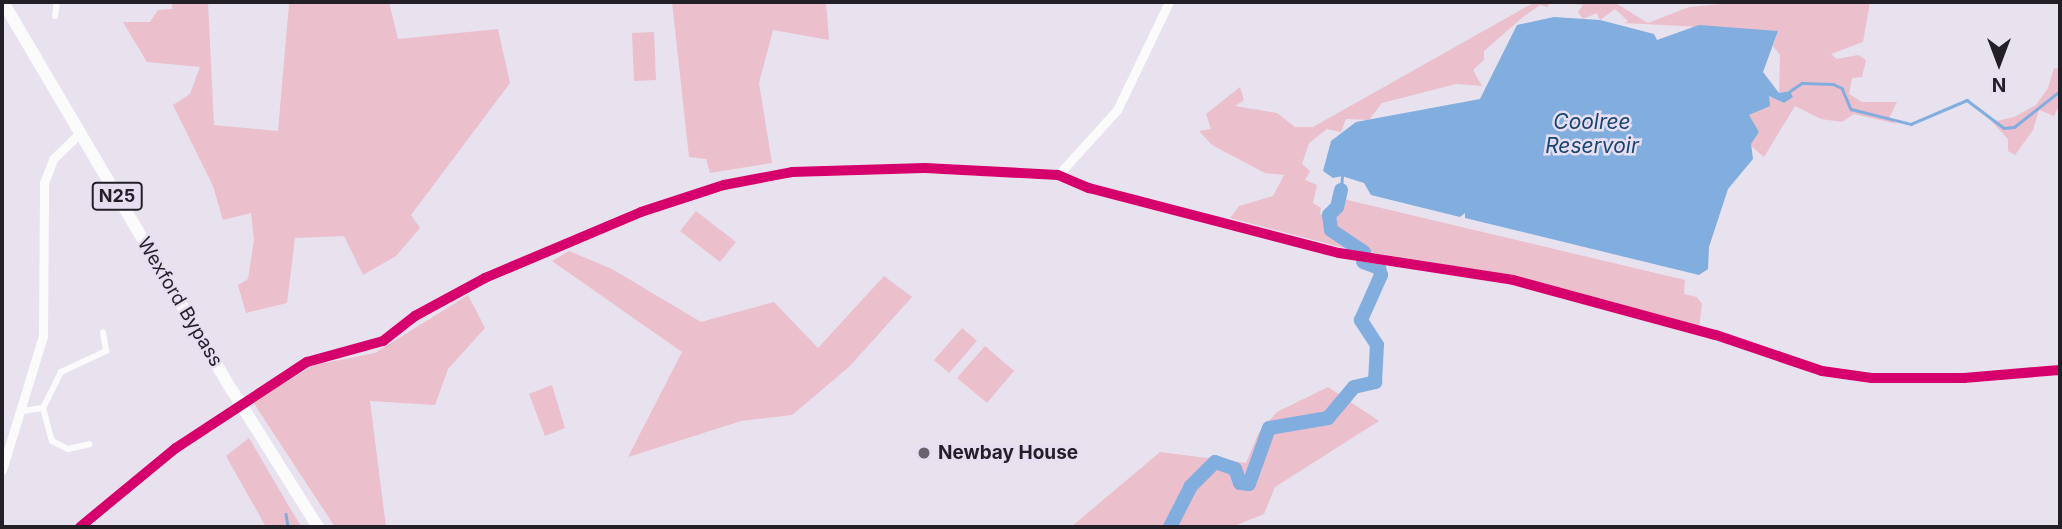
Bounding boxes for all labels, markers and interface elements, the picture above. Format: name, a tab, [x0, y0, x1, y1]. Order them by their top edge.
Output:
north arrow	[1964, 28, 2034, 98]
text: N	[1992, 73, 2006, 96]
water label: Coolree Reservoir	[1545, 109, 1639, 159]
road number: N25	[91, 182, 143, 210]
street label: Wexford Bypass	[133, 233, 227, 371]
place label: Newbay House	[938, 442, 1078, 464]
marker: Newbay House	[916, 445, 932, 461]

